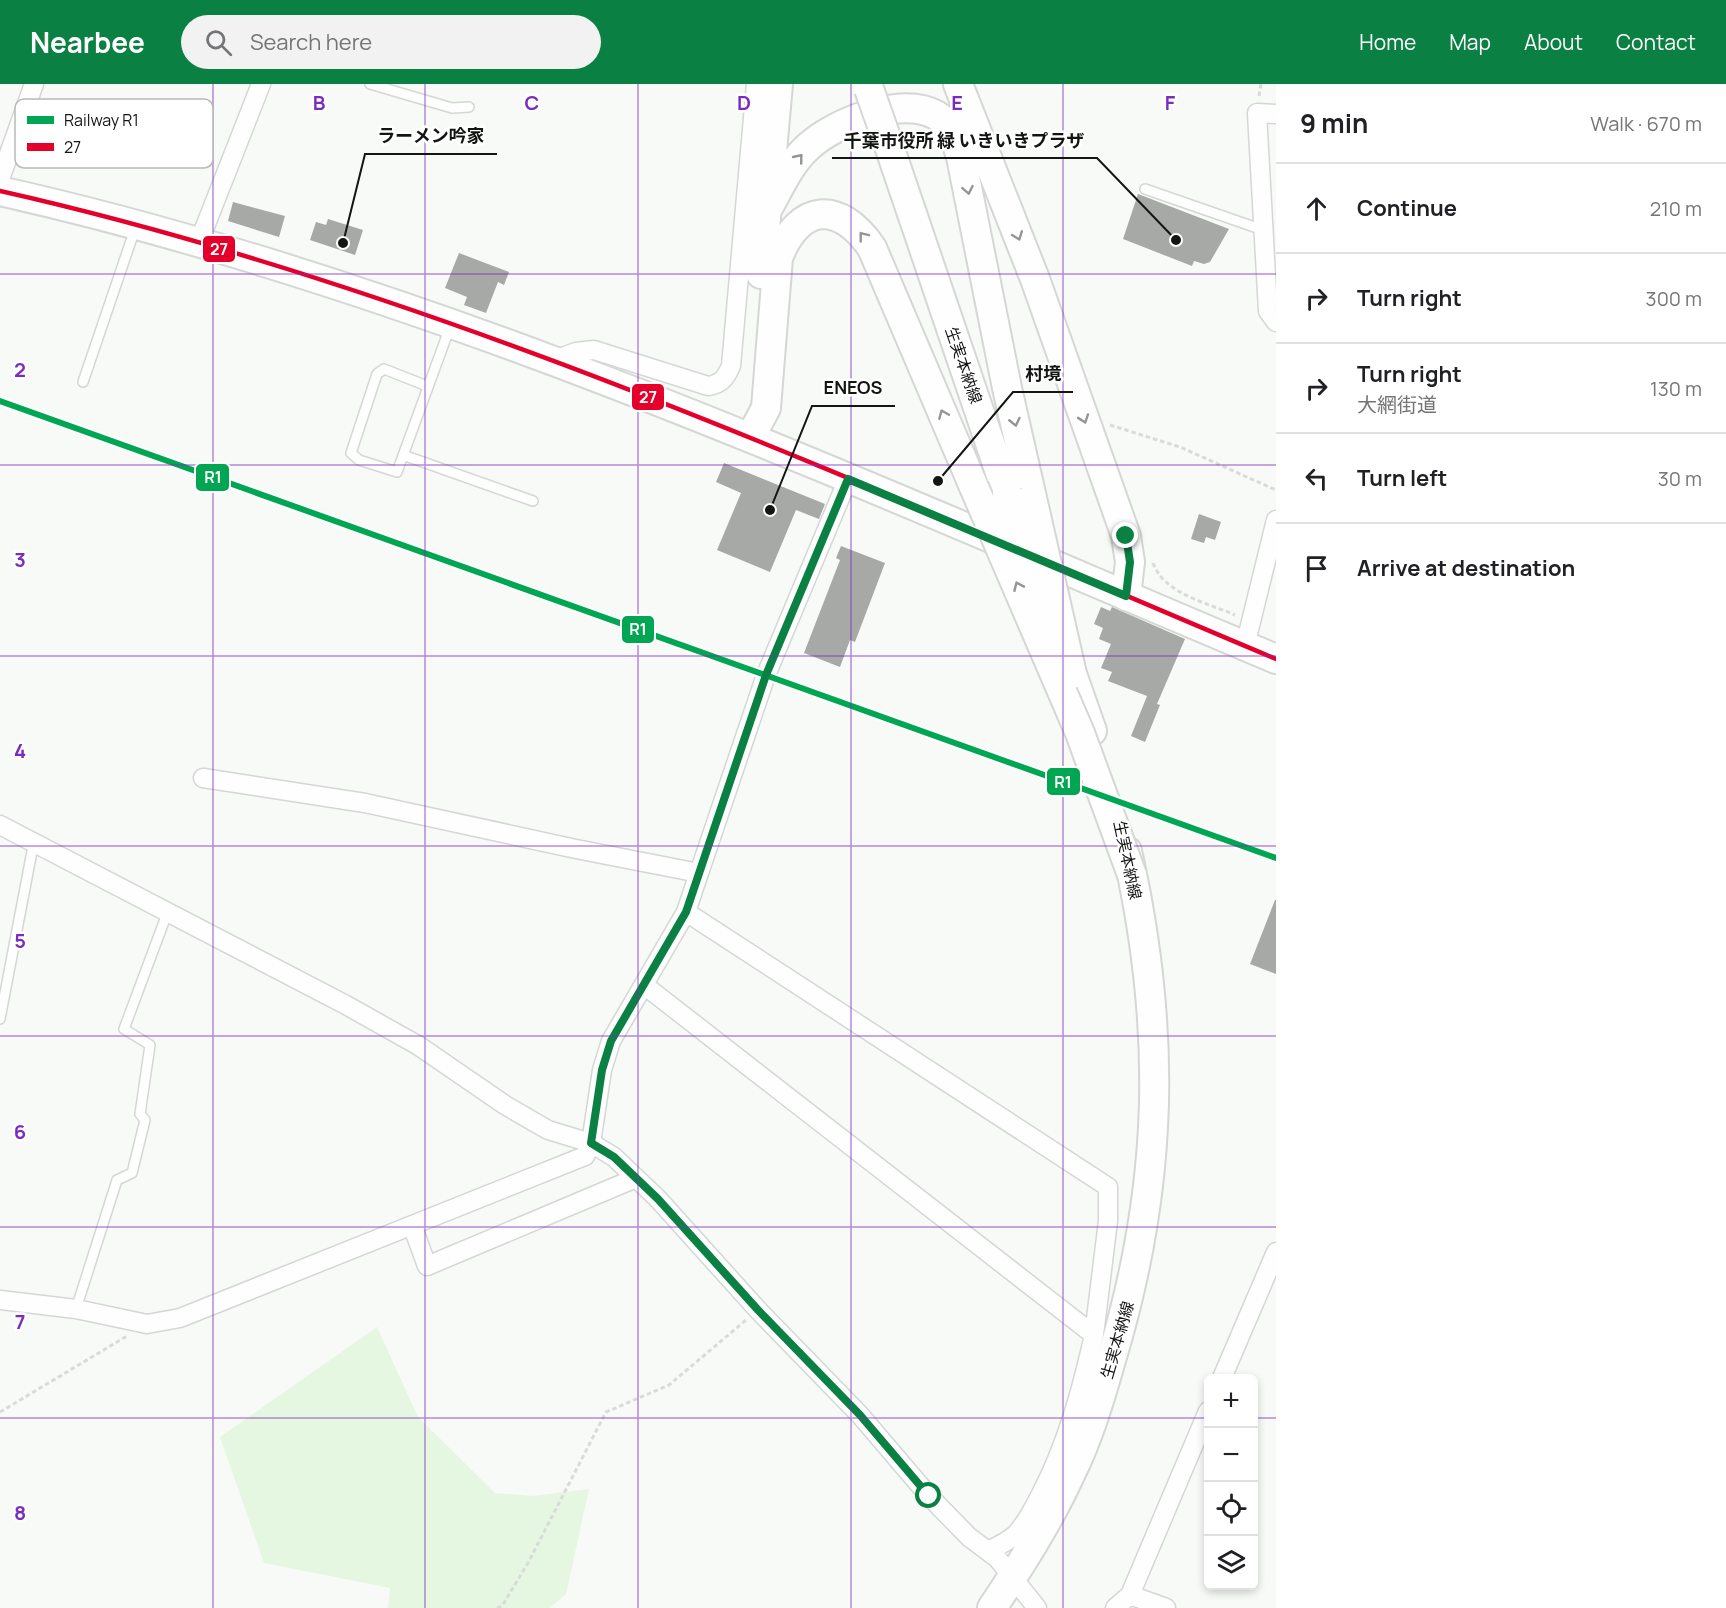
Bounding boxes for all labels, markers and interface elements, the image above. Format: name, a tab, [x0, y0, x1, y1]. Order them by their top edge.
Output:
search box	[181, 15, 601, 69]
text: Nearbee	[30, 23, 145, 61]
icon: search	[202, 26, 235, 59]
text: Search here	[250, 27, 372, 57]
text: Home	[1359, 28, 1416, 56]
text: Map	[1449, 28, 1491, 56]
text: About	[1524, 28, 1583, 56]
text: Contact	[1616, 28, 1696, 56]
text: B	[313, 89, 326, 116]
text: C	[525, 89, 539, 116]
text: D	[737, 89, 751, 116]
text: E	[951, 89, 963, 116]
text: F	[1165, 89, 1176, 116]
legend	[15, 99, 213, 168]
text: 9 min	[1300, 105, 1368, 141]
text: Railway R1	[64, 109, 139, 131]
text: Walk · 670 m	[1590, 110, 1702, 137]
callout: ラーメン吟家	[365, 118, 497, 154]
callout: 千葉市役所 緑 いきいきプラザ	[832, 122, 1097, 158]
text: ラーメン吟家	[377, 123, 485, 147]
text: 千葉市役所 緑 いきいきプラザ	[843, 128, 1085, 152]
text: 27	[64, 136, 81, 158]
one-way arrow	[791, 154, 802, 165]
one-way arrow	[961, 185, 974, 195]
icon: ahead	[1300, 192, 1333, 225]
text: Continue	[1357, 193, 1457, 223]
text: 210 m	[1650, 195, 1702, 222]
one-way arrow	[1011, 230, 1023, 241]
one-way arrow	[860, 232, 871, 243]
line badge: 27	[202, 235, 236, 263]
text: 27	[210, 238, 228, 260]
icon: right	[1300, 282, 1333, 315]
text: Turn right	[1357, 283, 1462, 313]
text: 300 m	[1646, 285, 1702, 312]
street label: 生実本納線	[941, 324, 987, 406]
text: 2	[14, 356, 26, 383]
callout: 村境	[1013, 356, 1073, 392]
text: Turn right	[1357, 359, 1462, 389]
text: 村境	[1025, 361, 1062, 385]
callout: ENEOS	[812, 370, 895, 406]
icon: right	[1300, 372, 1333, 405]
text: ENEOS	[824, 375, 883, 399]
text: 130 m	[1650, 375, 1702, 402]
line badge: 27	[631, 383, 665, 411]
text: 27	[639, 386, 657, 408]
text: 大網街道	[1357, 391, 1437, 418]
one-way arrow	[938, 409, 950, 420]
one-way arrow	[1077, 413, 1090, 424]
one-way arrow	[1007, 417, 1020, 427]
icon: left	[1300, 462, 1333, 495]
line badge: R1	[195, 463, 230, 492]
text: Turn left	[1357, 463, 1447, 493]
text: 30 m	[1658, 465, 1702, 492]
text: R1	[204, 466, 222, 488]
route end	[1112, 522, 1138, 548]
text: 3	[14, 546, 26, 573]
icon: arrive	[1300, 552, 1333, 585]
text: Arrive at destination	[1357, 553, 1575, 583]
one-way arrow	[1014, 581, 1026, 592]
line badge: R1	[621, 615, 655, 644]
text: R1	[629, 618, 647, 640]
text: 4	[14, 737, 26, 764]
line badge: R1	[1046, 767, 1081, 796]
text: R1	[1054, 771, 1072, 793]
street label: 生実本納線	[1109, 819, 1147, 901]
text: 5	[14, 927, 26, 954]
text: 6	[14, 1118, 26, 1145]
street label: 生実本納線	[1095, 1299, 1139, 1381]
text: 7	[15, 1308, 25, 1335]
map controls	[1204, 1374, 1258, 1590]
button: +	[1204, 1374, 1258, 1428]
button: −	[1204, 1428, 1258, 1482]
route start	[915, 1482, 941, 1508]
button: locate	[1204, 1482, 1258, 1536]
text: 8	[14, 1499, 26, 1526]
button: layers	[1204, 1536, 1258, 1590]

